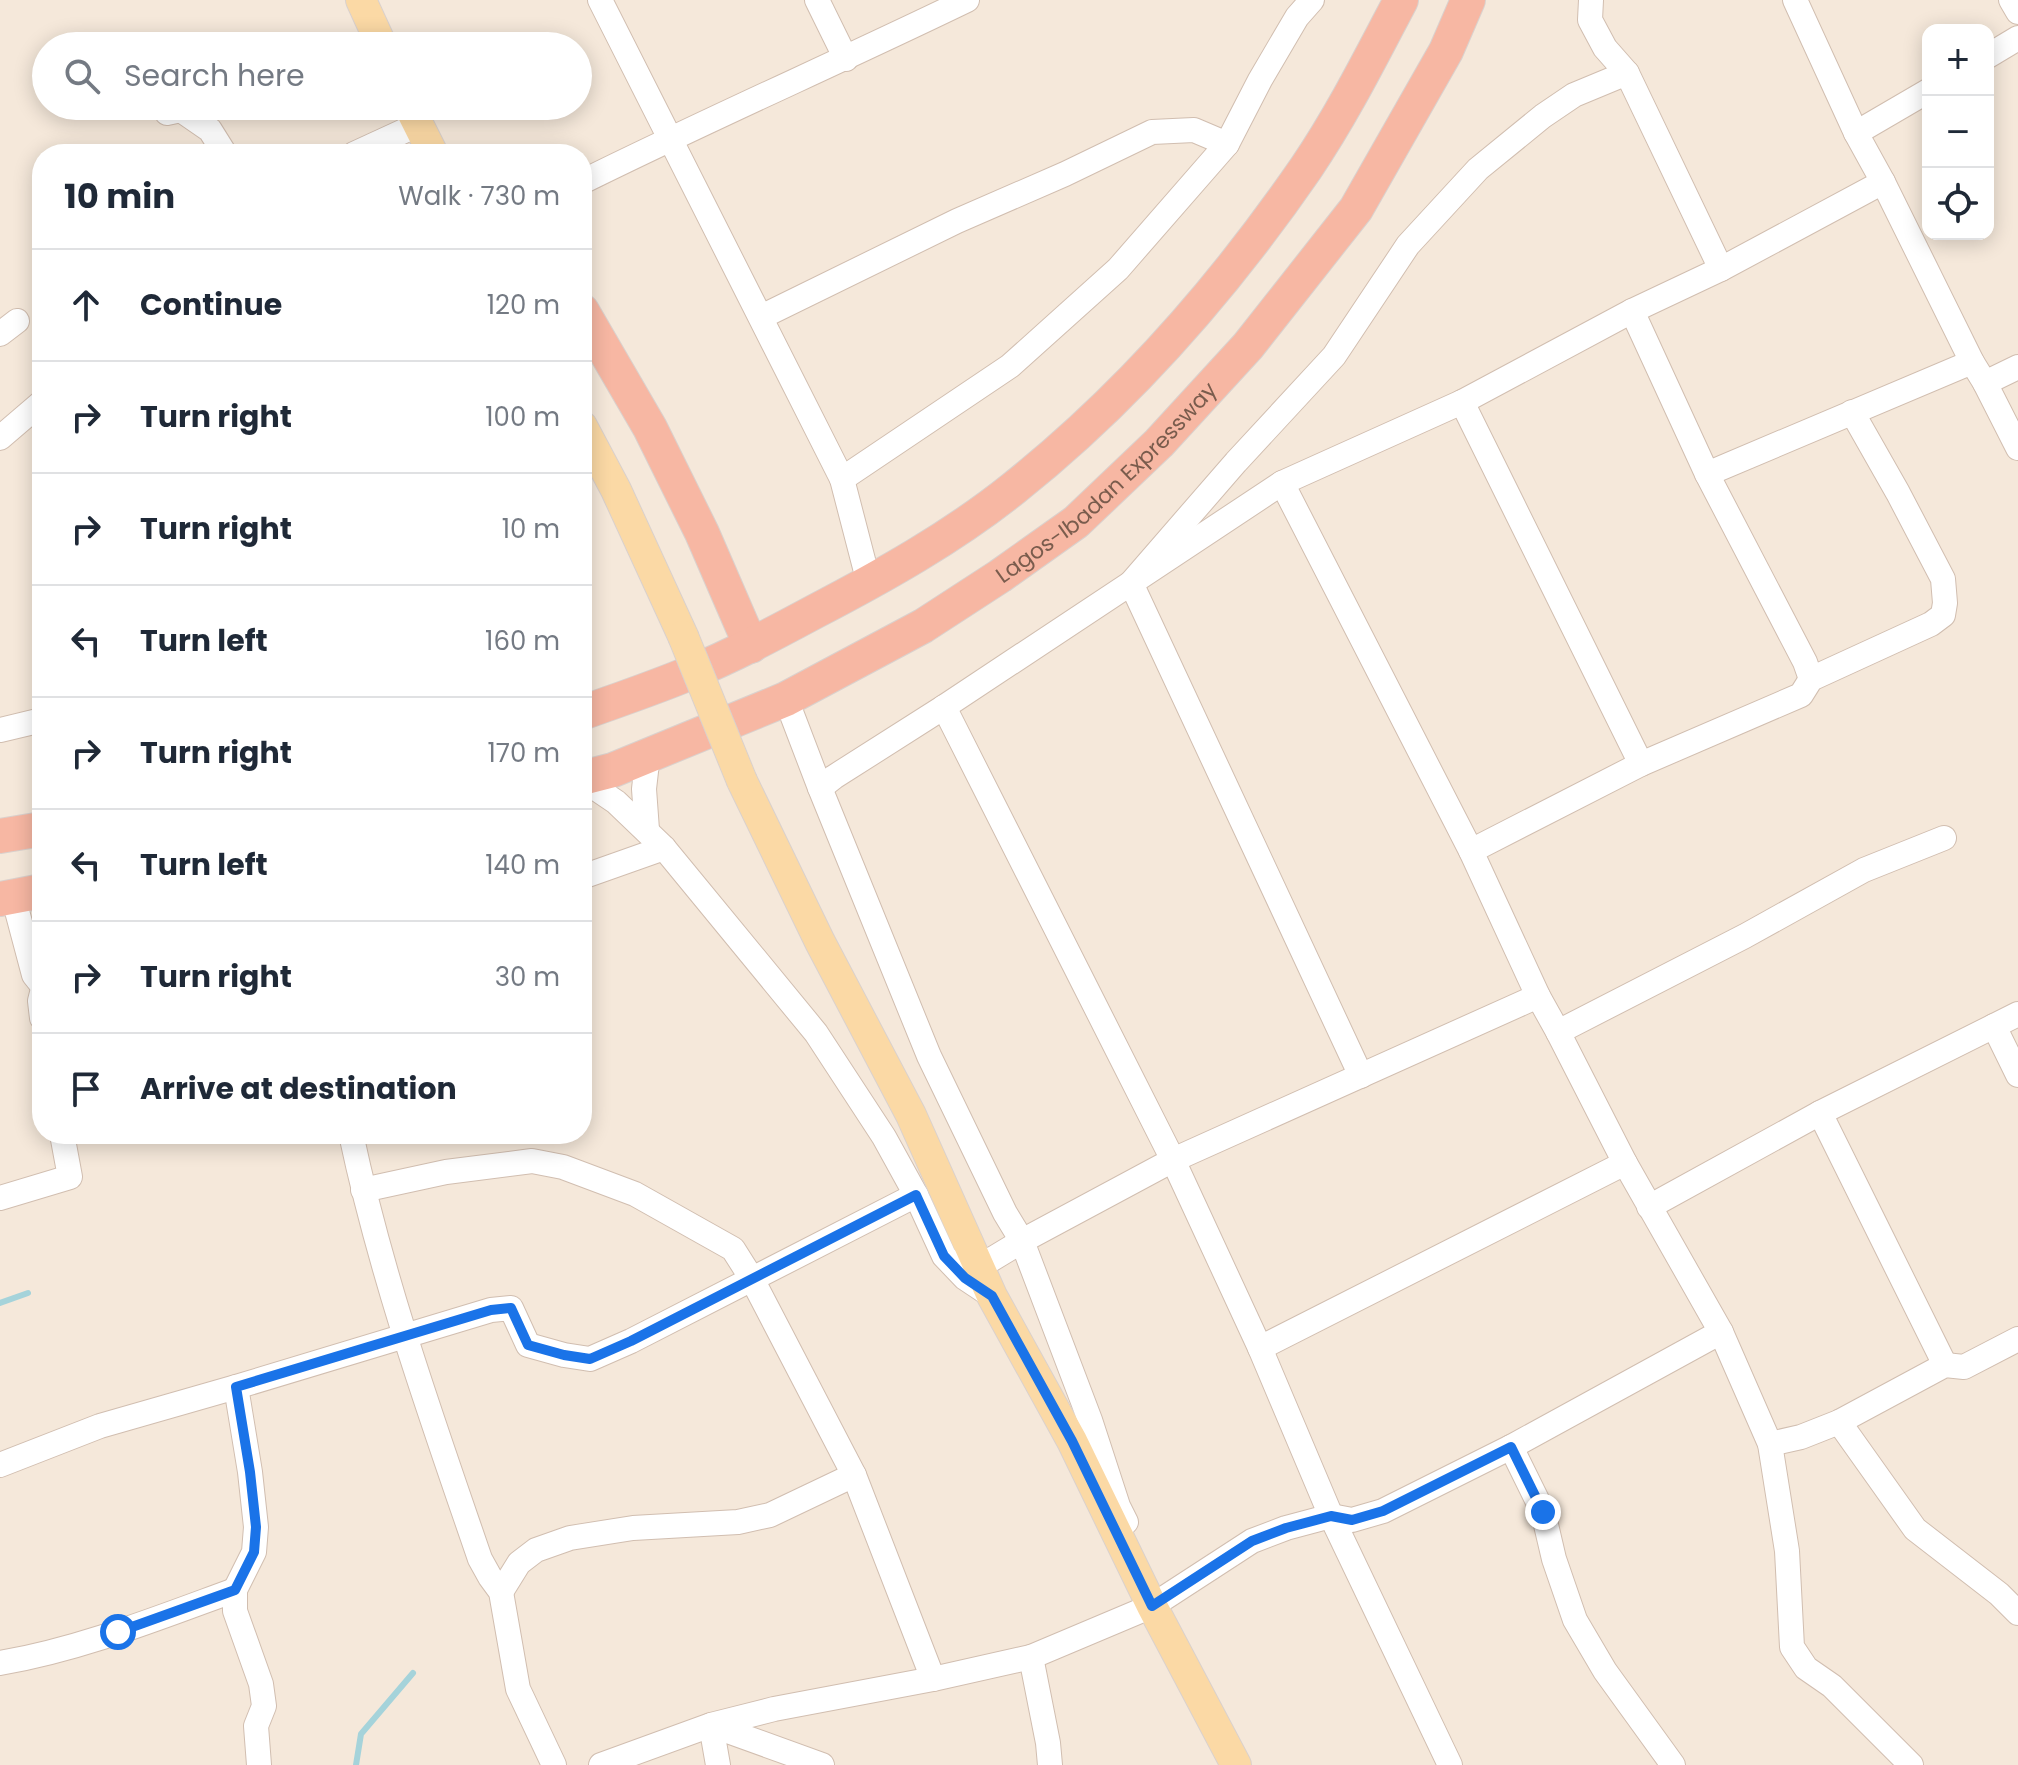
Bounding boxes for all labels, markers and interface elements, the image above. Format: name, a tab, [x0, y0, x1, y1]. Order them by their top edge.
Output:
map controls	[1922, 24, 1994, 240]
button: +	[1922, 24, 1994, 96]
search box	[32, 32, 592, 120]
icon: search	[60, 54, 104, 98]
text: Search here	[124, 54, 305, 97]
button: −	[1922, 96, 1994, 168]
button: locate	[1922, 168, 1994, 240]
text: 10 min	[64, 172, 175, 220]
text: Walk · 730 m	[398, 178, 560, 214]
icon: ahead	[64, 283, 108, 327]
text: Continue	[140, 283, 282, 326]
text: 120 m	[487, 287, 560, 323]
street label: Lagos-Ibadan Expressway	[989, 374, 1224, 590]
icon: right	[64, 395, 108, 439]
text: Turn right	[140, 395, 292, 438]
text: 100 m	[485, 399, 560, 435]
icon: right	[64, 507, 108, 551]
text: Turn right	[140, 507, 292, 550]
text: 10 m	[502, 511, 560, 547]
icon: left	[64, 619, 108, 663]
text: Turn left	[140, 619, 268, 662]
text: 160 m	[485, 623, 560, 659]
icon: right	[64, 731, 108, 775]
text: Turn right	[140, 731, 292, 774]
text: 170 m	[487, 735, 560, 771]
icon: left	[64, 843, 108, 887]
text: Turn left	[140, 843, 268, 886]
text: 140 m	[485, 847, 560, 883]
icon: right	[64, 955, 108, 999]
text: Turn right	[140, 955, 292, 998]
text: 30 m	[495, 959, 560, 995]
icon: arrive	[64, 1067, 108, 1111]
text: Arrive at destination	[140, 1067, 457, 1110]
route end	[1525, 1494, 1561, 1530]
route start	[100, 1614, 136, 1650]

